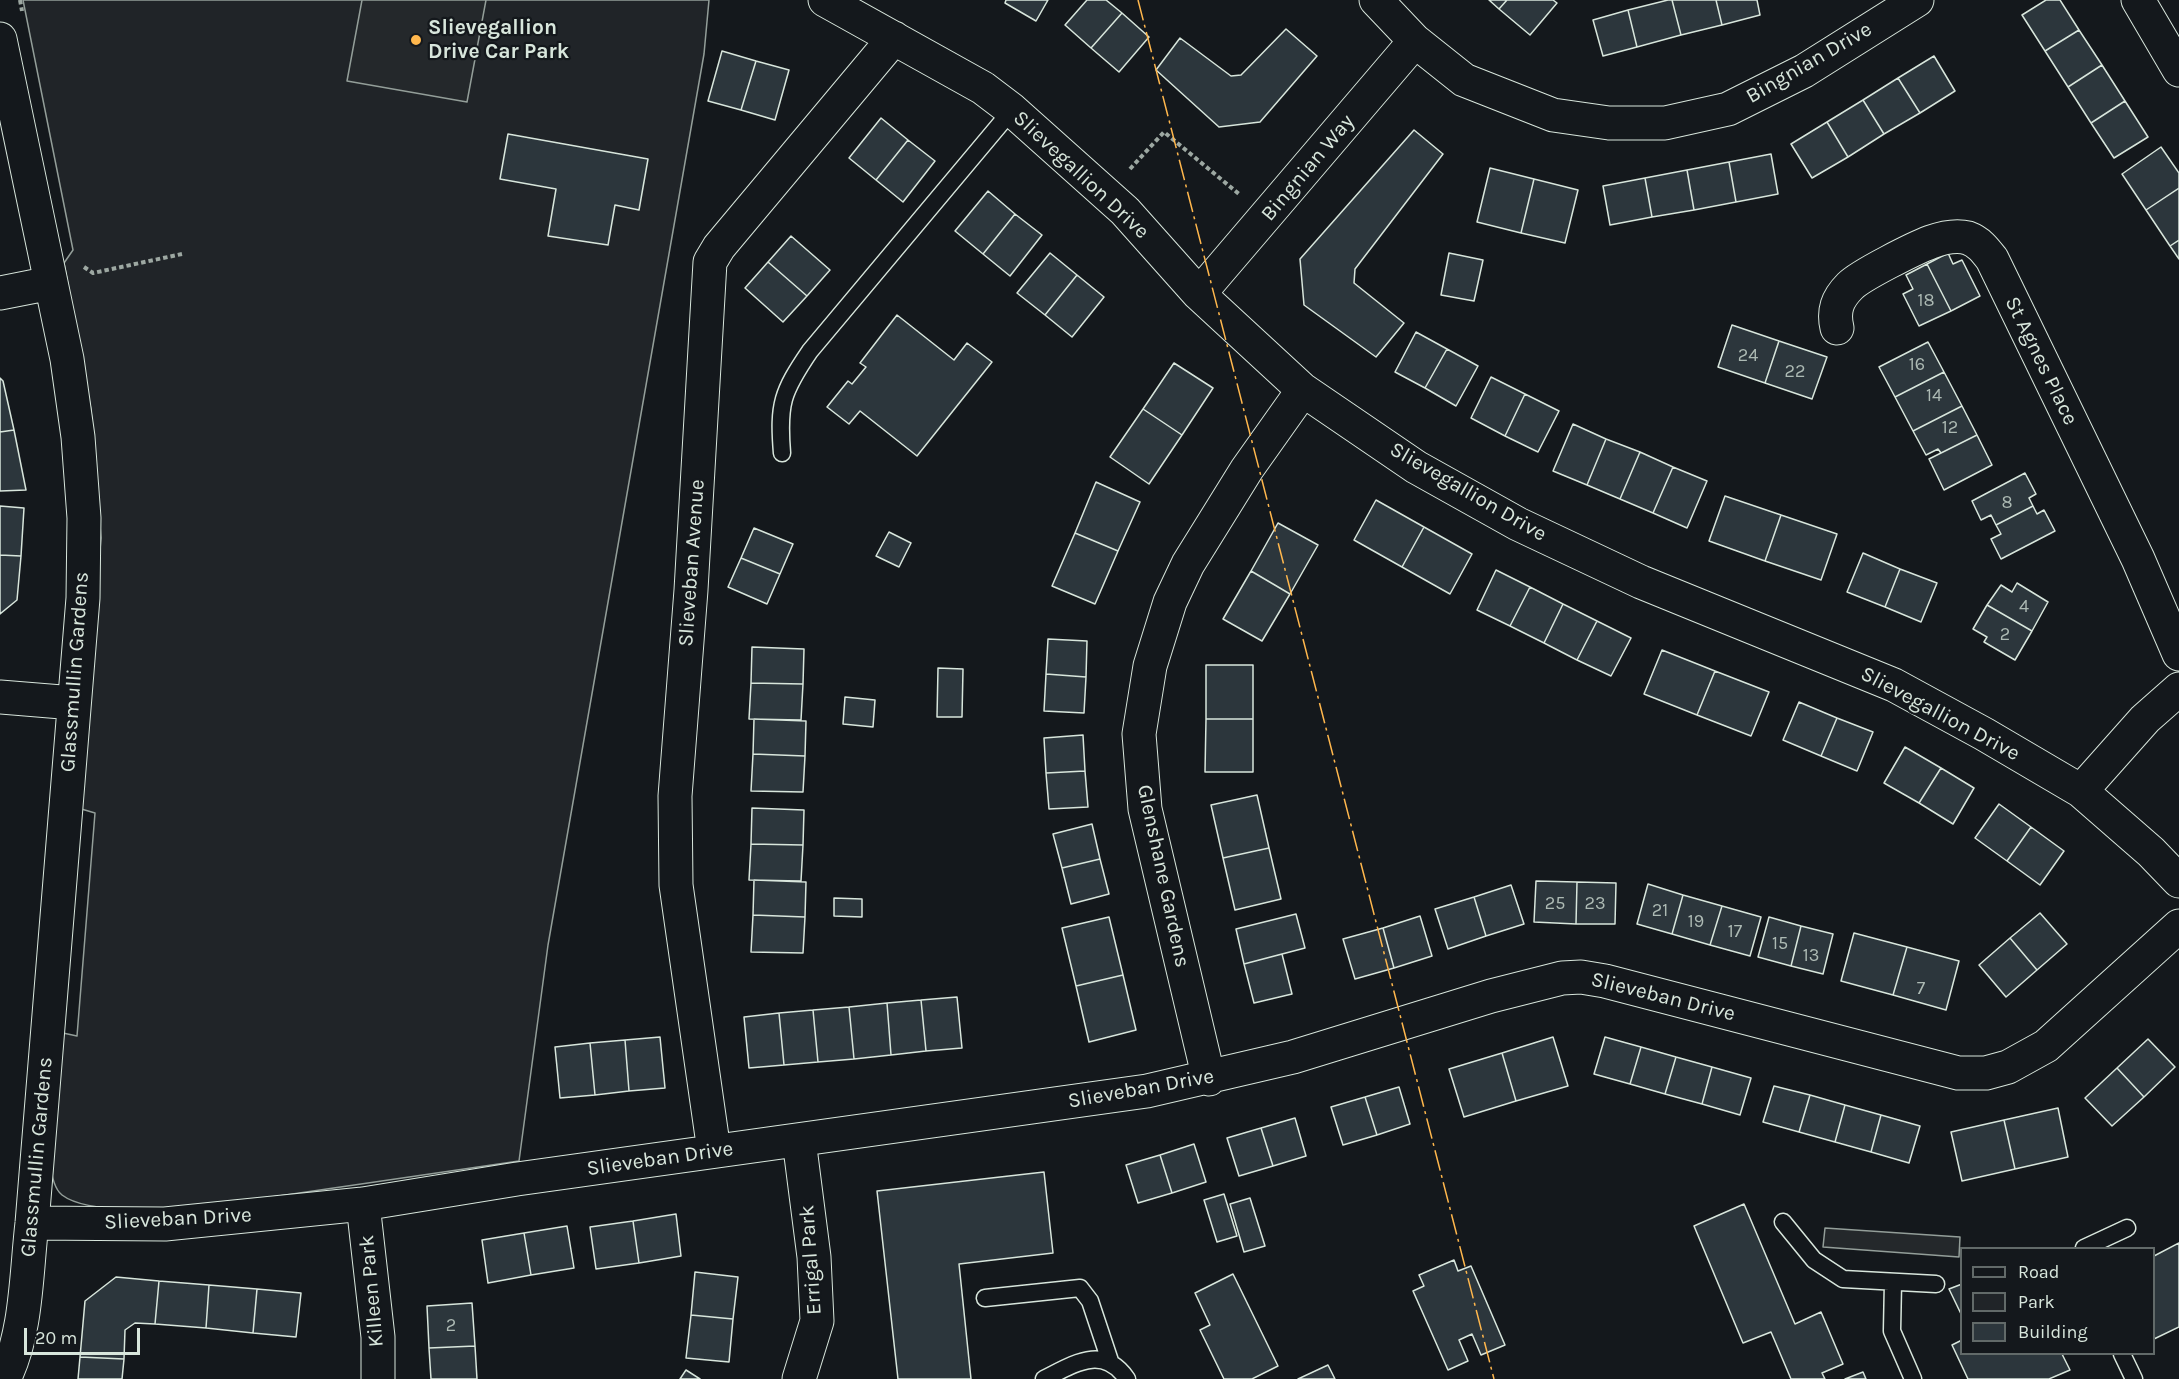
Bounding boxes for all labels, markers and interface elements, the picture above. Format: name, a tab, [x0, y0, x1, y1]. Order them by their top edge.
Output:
place label: Slievegallion Drive Car Park	[428, 15, 569, 65]
street label: Bingnian Drive	[1742, 17, 1876, 109]
marker: Slievegallion Drive Car Park	[409, 33, 423, 47]
street label: Slievegallion Drive	[1008, 106, 1154, 244]
street label: Bingnian Way	[1256, 110, 1360, 226]
house number: 18	[1917, 290, 1935, 312]
street label: St Agnes Place	[1999, 293, 2083, 429]
house number: 24	[1738, 345, 1758, 367]
house number: 16	[1909, 354, 1925, 376]
house number: 22	[1785, 361, 1805, 383]
house number: 14	[1926, 385, 1942, 407]
house number: 12	[1942, 417, 1958, 439]
street label: Slievegallion Drive	[1385, 437, 1551, 547]
street label: Slieveban Avenue	[674, 478, 710, 648]
house number: 8	[2001, 492, 2013, 514]
street label: Glassmullin Gardens	[55, 571, 95, 773]
house number: 4	[2019, 596, 2029, 618]
house number: 2	[2000, 624, 2010, 646]
street label: Slievegallion Drive	[1856, 661, 2024, 767]
street label: Glenshane Gardens	[1131, 782, 1195, 970]
house number: 25	[1545, 893, 1565, 915]
house number: 23	[1584, 893, 1606, 915]
house number: 21	[1652, 900, 1668, 922]
house number: 19	[1688, 911, 1704, 933]
house number: 17	[1728, 921, 1742, 943]
house number: 15	[1772, 933, 1788, 955]
house number: 13	[1803, 945, 1819, 967]
street label: Slieveban Drive	[1588, 967, 1738, 1027]
house number: 7	[1917, 978, 1925, 1000]
street label: Glassmullin Gardens	[16, 1056, 58, 1258]
street label: Slieveban Drive	[1066, 1064, 1216, 1114]
street label: Slieveban Drive	[585, 1136, 735, 1182]
street label: Slieveban Drive	[104, 1203, 252, 1235]
street label: Errigal Park	[795, 1204, 827, 1316]
street label: Killeen Park	[355, 1234, 389, 1348]
legend	[1960, 1247, 2155, 1355]
text: Road	[2018, 1261, 2059, 1283]
text: Park	[2018, 1291, 2055, 1313]
house number: 2	[446, 1315, 456, 1337]
scale bar	[27, 1316, 142, 1354]
text: Building	[2018, 1321, 2088, 1343]
text: 20 m	[35, 1327, 77, 1349]

